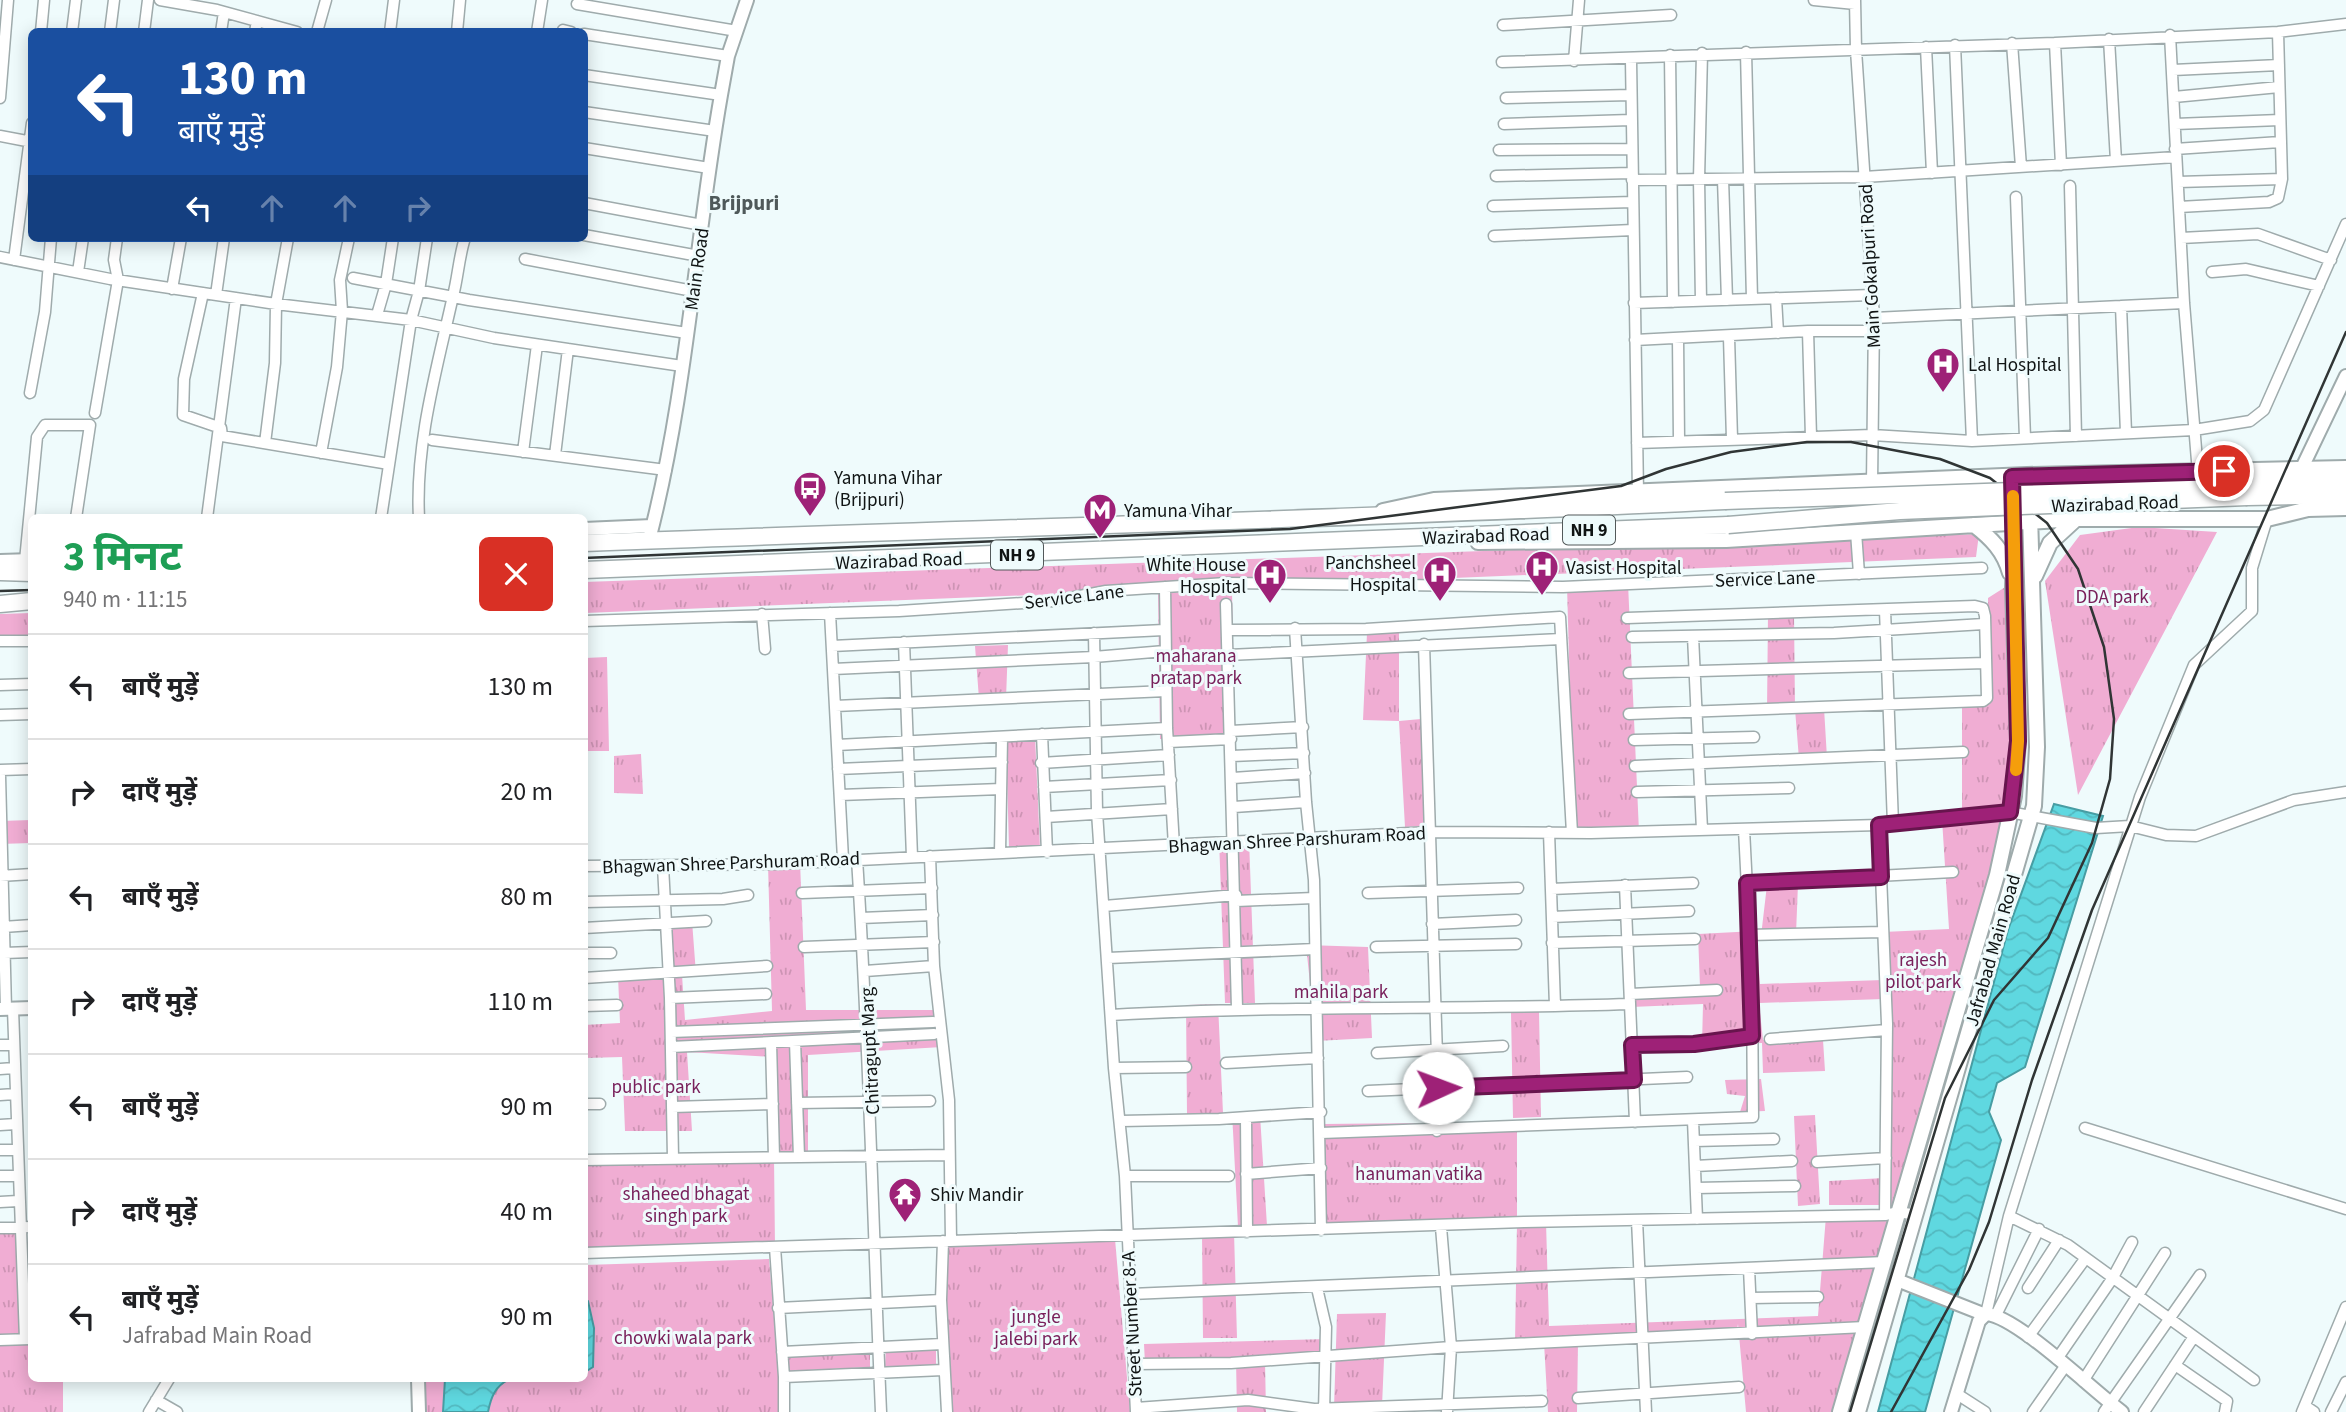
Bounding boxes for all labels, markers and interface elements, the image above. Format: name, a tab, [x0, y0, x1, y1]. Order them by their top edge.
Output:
text: 130 m	[178, 44, 307, 114]
icon: left	[63, 56, 154, 147]
text: बाएँ मुड़ें	[178, 109, 265, 155]
street label: Main Gokalpuri Road	[1853, 183, 1888, 349]
district label: Brijpuri	[709, 188, 779, 218]
icon: left	[180, 189, 218, 227]
icon: ahead	[253, 189, 291, 227]
icon: ahead	[326, 189, 364, 227]
icon: right	[399, 189, 437, 227]
street label: Main Road	[678, 226, 717, 312]
hospital icon: Lal Hospital	[1924, 345, 1962, 394]
place label: Lal Hospital	[1968, 352, 2062, 379]
pin	[2194, 441, 2254, 501]
icon: arrive	[2205, 452, 2243, 490]
place label: Yamuna Vihar (Brijpuri)	[833, 465, 943, 514]
bus stop icon: Yamuna Vihar (Brijpuri)	[791, 469, 829, 518]
street label: Wazirabad Road	[2051, 489, 2179, 520]
metro station icon: Yamuna Vihar	[1081, 491, 1119, 540]
place label: Yamuna Vihar	[1123, 498, 1233, 525]
road number: NH 9	[1563, 516, 1615, 544]
street label: Wazirabad Road	[1422, 521, 1550, 552]
text: 3 मिनट	[63, 527, 182, 587]
button: close	[479, 537, 553, 611]
road number: NH 9	[991, 540, 1043, 570]
street label: Wazirabad Road	[835, 546, 963, 577]
hospital icon: Vasist Hospital	[1523, 548, 1561, 597]
place label: Panchsheel Hospital	[1325, 550, 1416, 599]
place label: White House Hospital	[1146, 552, 1246, 601]
hospital icon: Panchsheel Hospital	[1421, 554, 1459, 603]
place label: Vasist Hospital	[1566, 555, 1682, 582]
hospital icon: White House Hospital	[1251, 556, 1289, 605]
street label: Service Lane	[1714, 564, 1816, 595]
street label: Service Lane	[1023, 578, 1126, 617]
text: 940 m · 11:15	[63, 583, 187, 616]
park label: DDA park	[2075, 584, 2149, 611]
park label: maharana pratap park	[1150, 643, 1242, 692]
icon: left	[63, 668, 101, 706]
text: बाएँ मुड़ें	[122, 668, 199, 705]
text: 130 m	[487, 668, 553, 705]
icon: right	[63, 773, 101, 811]
text: दाएँ मुड़ें	[122, 773, 197, 810]
text: 20 m	[500, 773, 553, 810]
street label: Bhagwan Shree Parshuram Road	[1168, 820, 1427, 861]
street label: Bhagwan Shree Parshuram Road	[602, 846, 860, 881]
street label: Jafrabad Main Road	[1959, 871, 2028, 1030]
icon: left	[63, 878, 101, 916]
text: बाएँ मुड़ें	[122, 878, 199, 915]
text: 80 m	[500, 878, 553, 915]
park label: rajesh pilot park	[1885, 947, 1962, 996]
park label: mahila park	[1294, 979, 1389, 1006]
icon: right	[63, 983, 101, 1021]
text: दाएँ मुड़ें	[122, 983, 197, 1020]
text: 110 m	[487, 983, 553, 1020]
street label: Chitragupt Marg	[854, 986, 887, 1115]
position arrow	[1401, 1051, 1475, 1125]
park label: public park	[611, 1074, 701, 1101]
icon: left	[63, 1088, 101, 1126]
text: बाएँ मुड़ें	[122, 1088, 199, 1125]
text: 90 m	[500, 1088, 553, 1125]
park label: hanuman vatika	[1355, 1161, 1483, 1188]
temple icon: Shiv Mandir	[886, 1175, 924, 1224]
park label: shaheed bhagat singh park	[623, 1181, 750, 1230]
place label: Shiv Mandir	[930, 1182, 1024, 1209]
icon: right	[63, 1193, 101, 1231]
text: दाएँ मुड़ें	[122, 1193, 197, 1230]
text: 40 m	[500, 1193, 553, 1230]
street label: Street Number 8-A	[1115, 1250, 1150, 1397]
text: बाएँ मुड़ें	[122, 1281, 199, 1318]
icon: left	[63, 1298, 101, 1336]
text: 90 m	[500, 1298, 553, 1335]
park label: jungle jalebi park	[993, 1304, 1078, 1353]
text: Jafrabad Main Road	[122, 1319, 312, 1352]
park label: chowki wala park	[614, 1325, 753, 1352]

